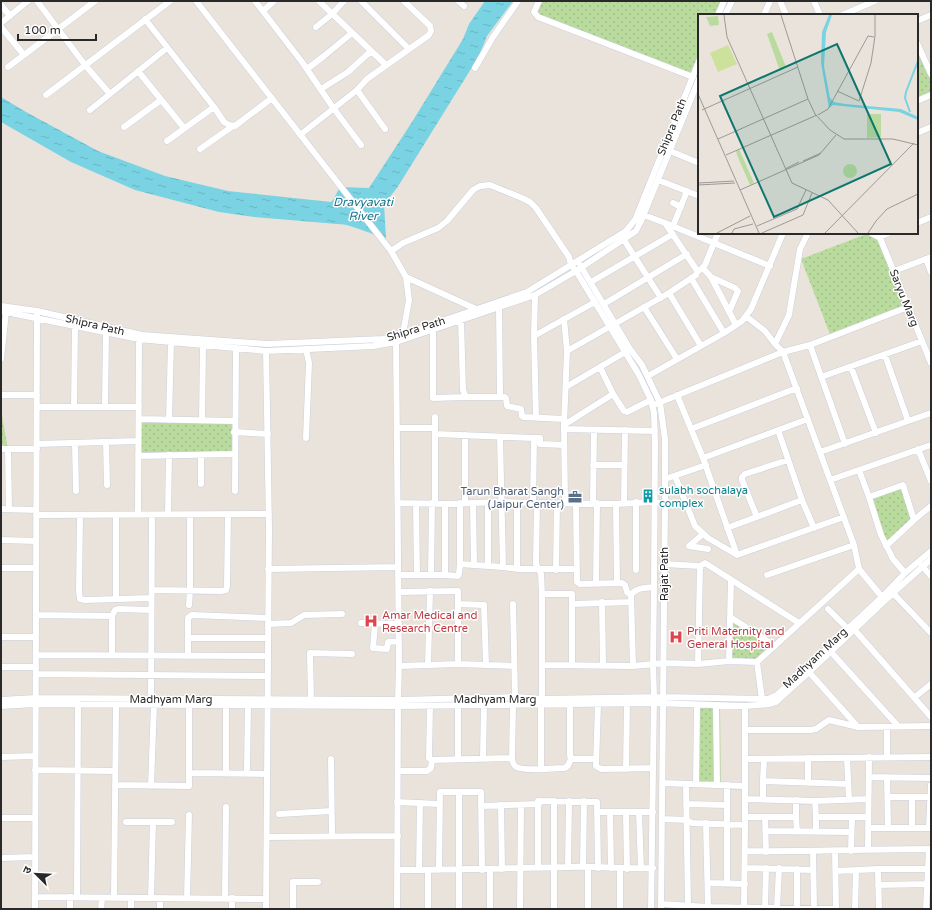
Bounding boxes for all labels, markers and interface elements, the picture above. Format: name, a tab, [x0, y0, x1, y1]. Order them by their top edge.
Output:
inset map	[698, 14, 918, 234]
scale bar	[18, 16, 96, 42]
text: 100 m	[24, 23, 61, 37]
street label: Shipra Path	[655, 97, 689, 157]
water label: Dravyavati River	[333, 195, 395, 223]
street label: Saryu Marg	[887, 268, 921, 329]
street label: Shipra Path	[64, 312, 126, 338]
street label: Shipra Path	[385, 314, 447, 344]
place label: sulabh sochalaya complex	[659, 484, 748, 510]
place label: Tarun Bharat Sangh (Jaipur Center)	[460, 485, 564, 511]
building icon: sulabh sochalaya complex	[640, 488, 656, 504]
office icon: Tarun Bharat Sangh (Jaipur Center)	[567, 489, 583, 505]
street label: Rajat Path	[658, 547, 671, 601]
place label: Amar Medical and Research Centre	[382, 609, 477, 635]
hospital icon: Amar Medical and Research Centre	[363, 613, 379, 629]
place label: Priti Maternity and General Hospital	[687, 625, 785, 651]
street label: Madhyam Marg	[780, 625, 850, 691]
hospital icon: Priti Maternity and General Hospital	[668, 629, 684, 645]
street label: Madhyam Marg	[129, 693, 213, 706]
street label: Madhyam Marg	[453, 693, 537, 706]
north arrow	[16, 854, 56, 894]
text: उ	[20, 864, 35, 876]

